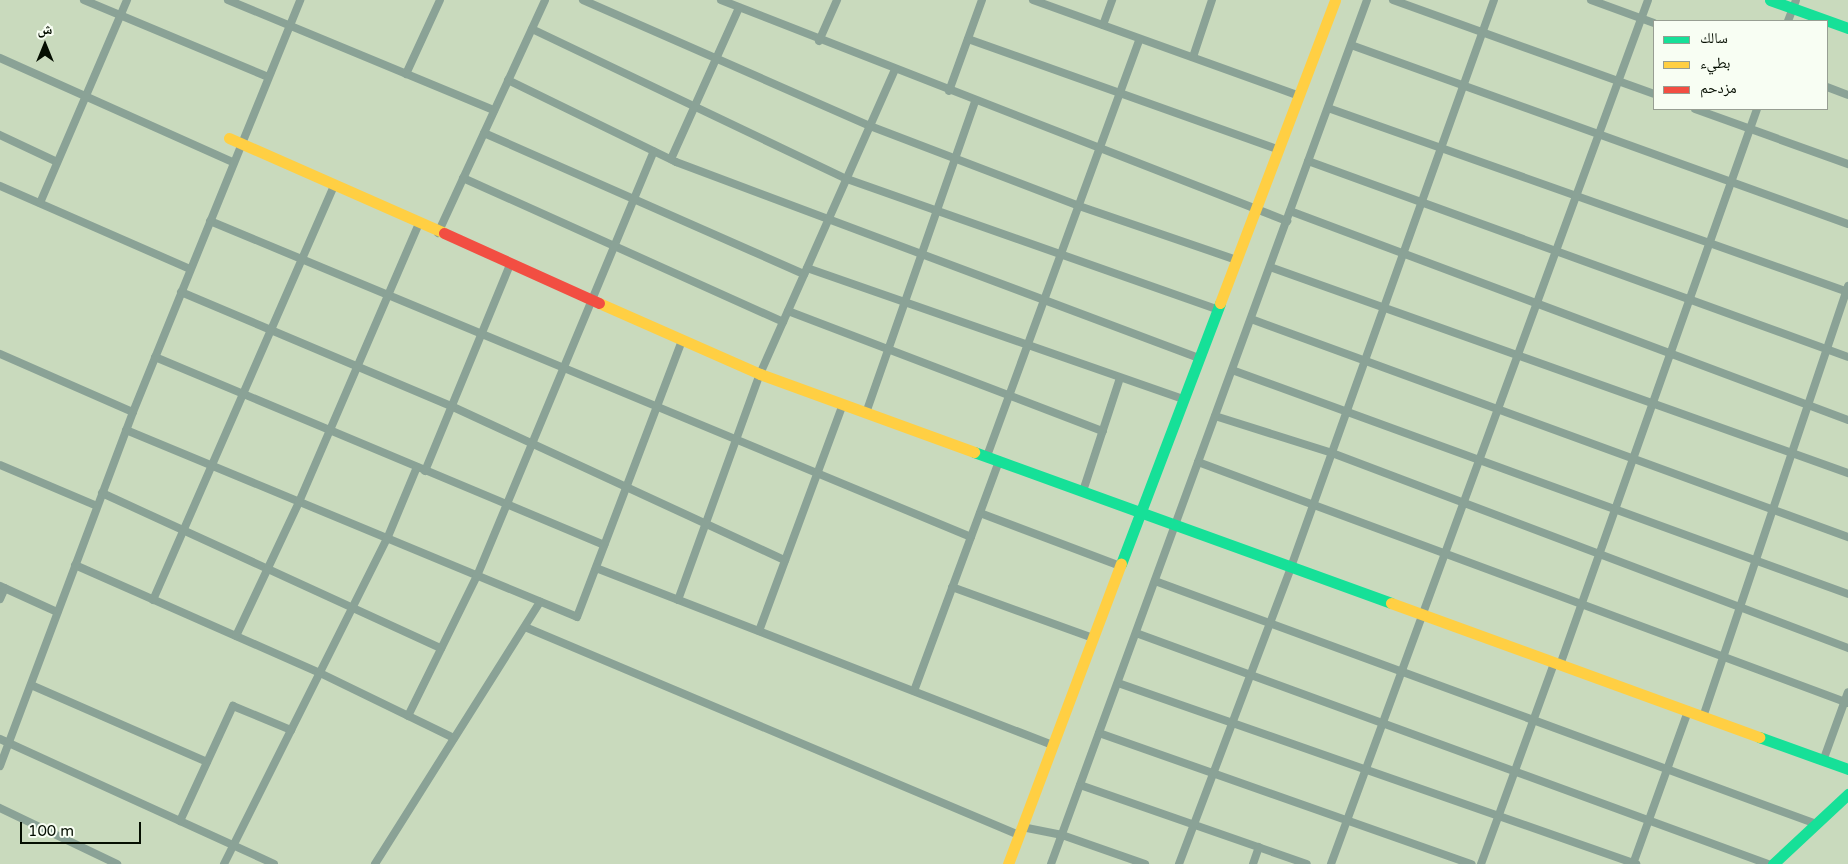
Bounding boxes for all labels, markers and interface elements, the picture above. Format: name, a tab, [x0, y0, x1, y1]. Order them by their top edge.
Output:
north arrow	[20, 20, 70, 70]
legend	[1653, 20, 1828, 110]
text: ش	[38, 21, 52, 38]
text: سالك	[1700, 29, 1728, 47]
text: بطيء	[1700, 54, 1730, 72]
text: مزدحم	[1700, 79, 1737, 97]
scale bar	[22, 812, 144, 844]
text: 100 m	[28, 822, 74, 840]

